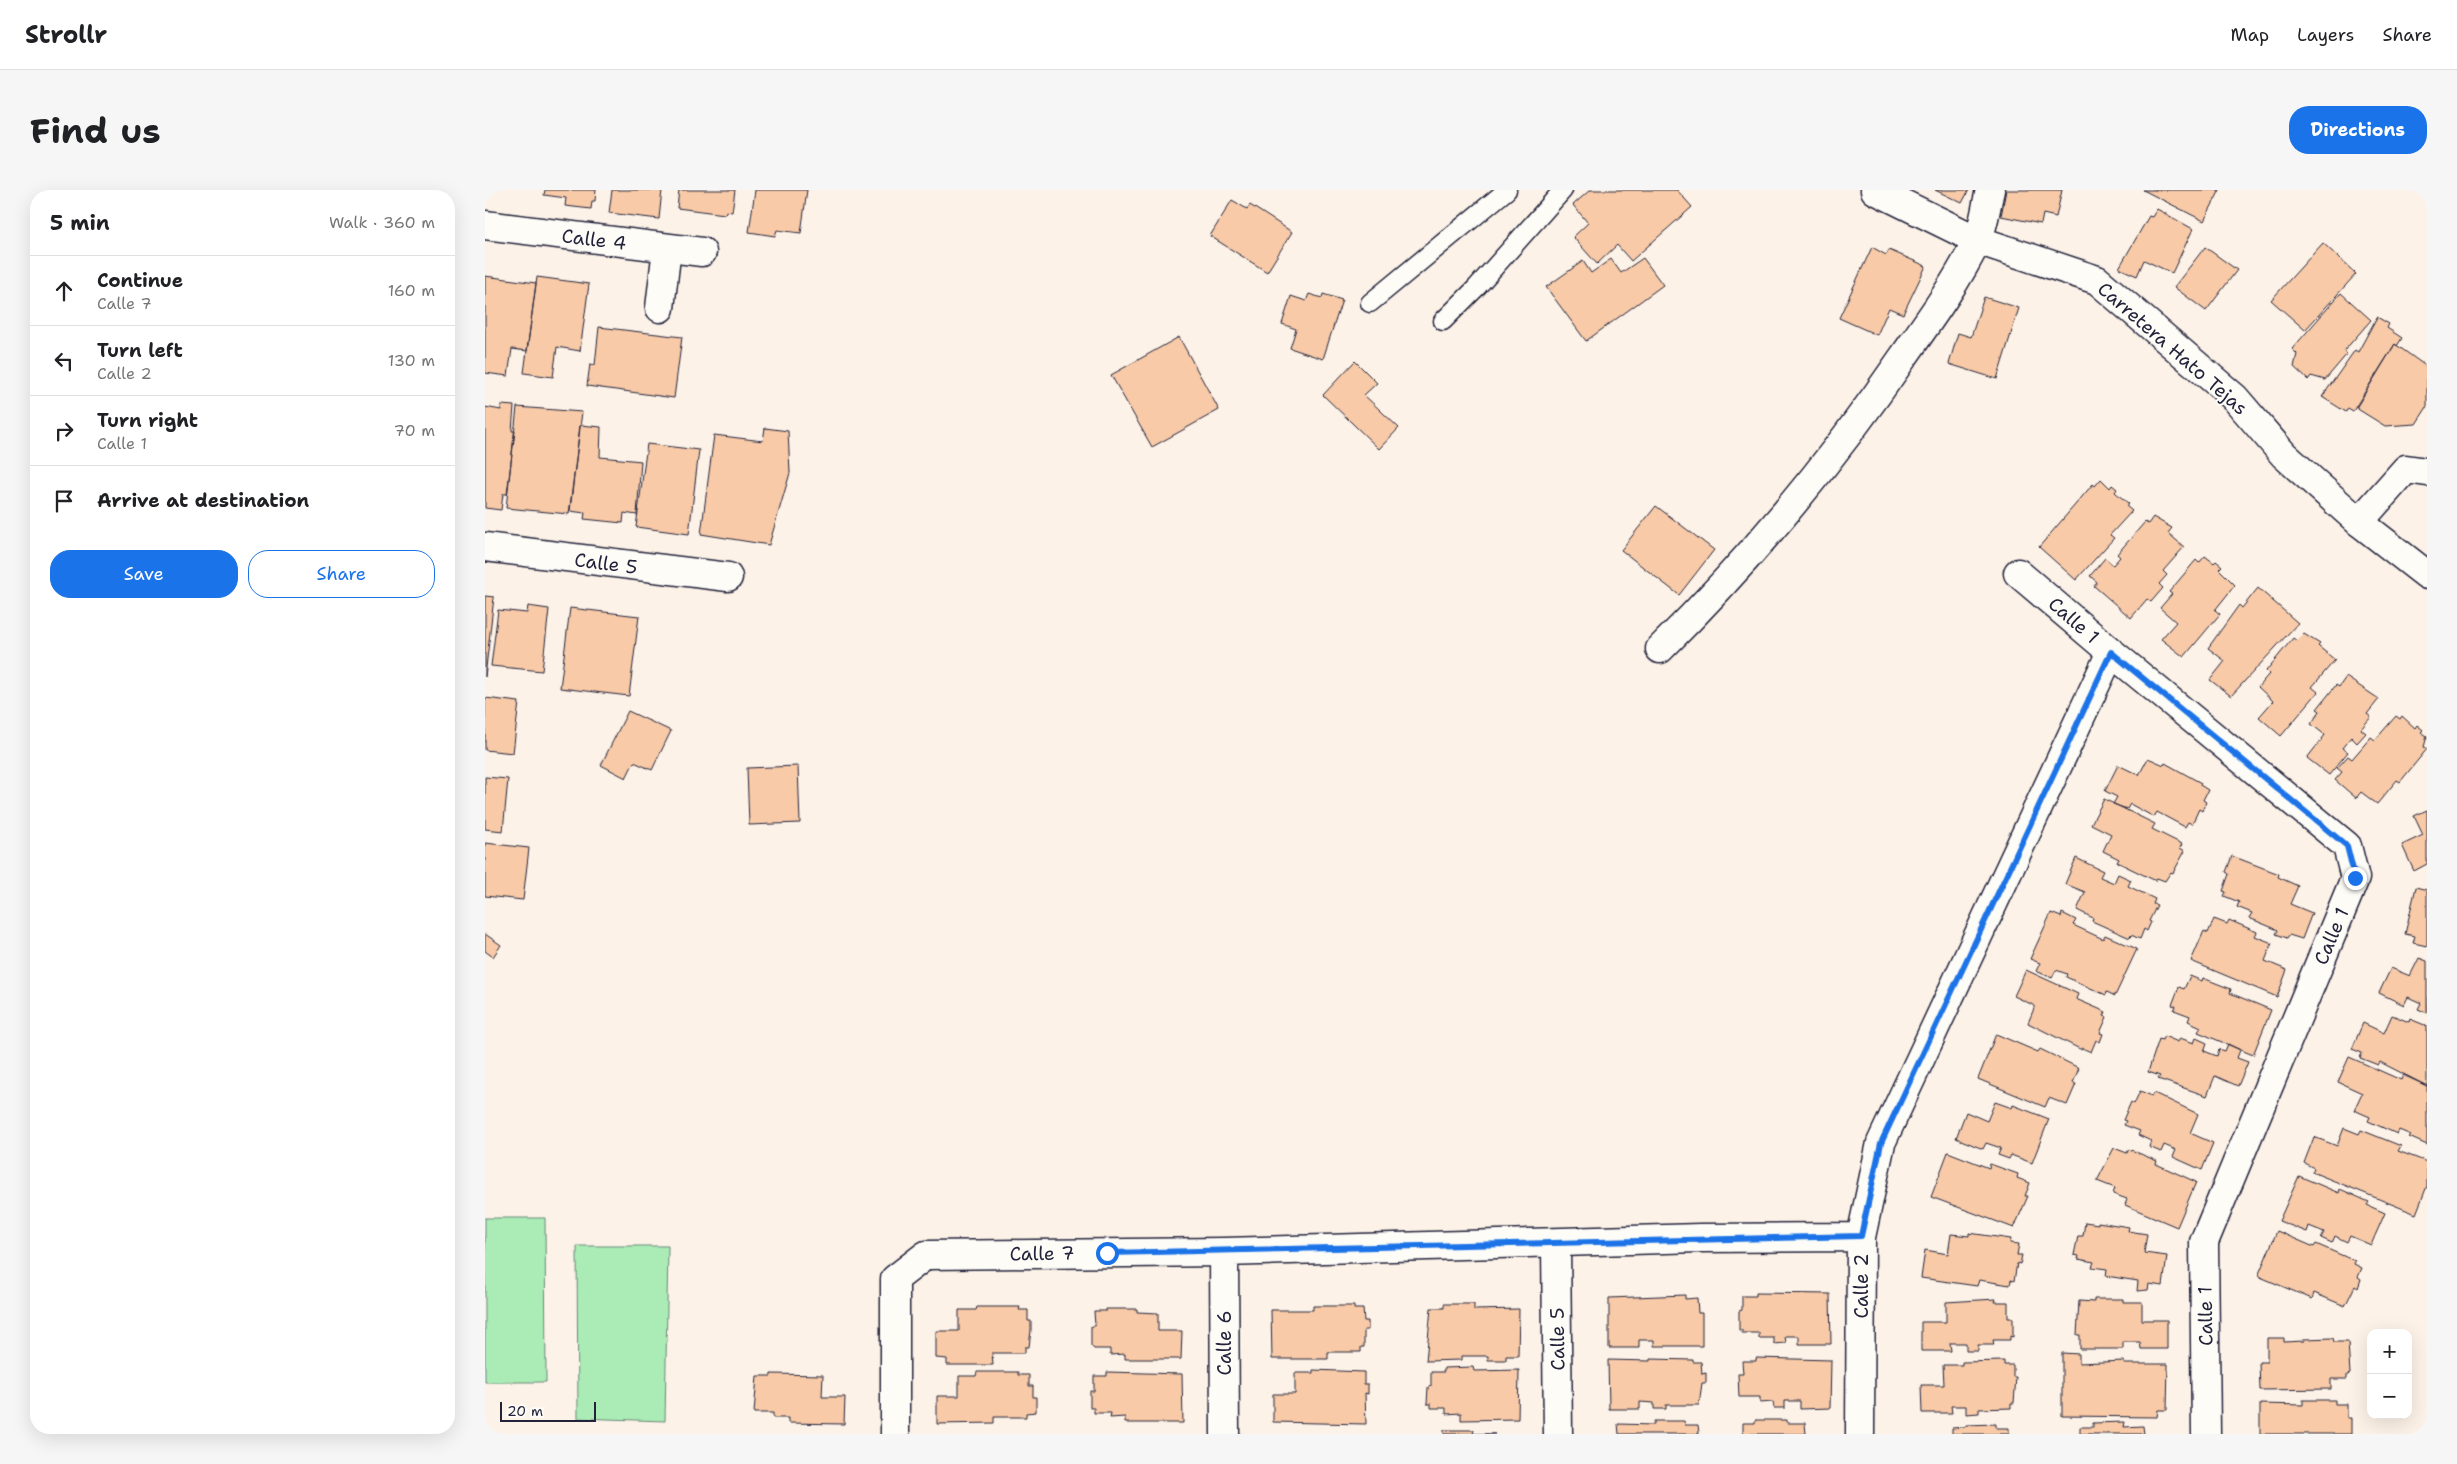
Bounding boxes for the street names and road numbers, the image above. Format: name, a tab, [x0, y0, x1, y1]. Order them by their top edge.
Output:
street label: Calle 4	[560, 223, 628, 256]
street label: Carretera Hato Tejas	[2092, 276, 2253, 420]
street label: Calle 5	[573, 547, 639, 580]
street label: Calle 1	[2043, 591, 2104, 649]
street label: Calle 1	[2308, 904, 2355, 968]
street label: Calle 7	[1009, 1240, 1075, 1267]
street label: Calle 2	[1849, 1254, 1874, 1318]
street label: Calle 1	[2192, 1286, 2219, 1346]
street label: Calle 5	[1544, 1307, 1571, 1371]
street label: Calle 6	[1212, 1311, 1237, 1375]

